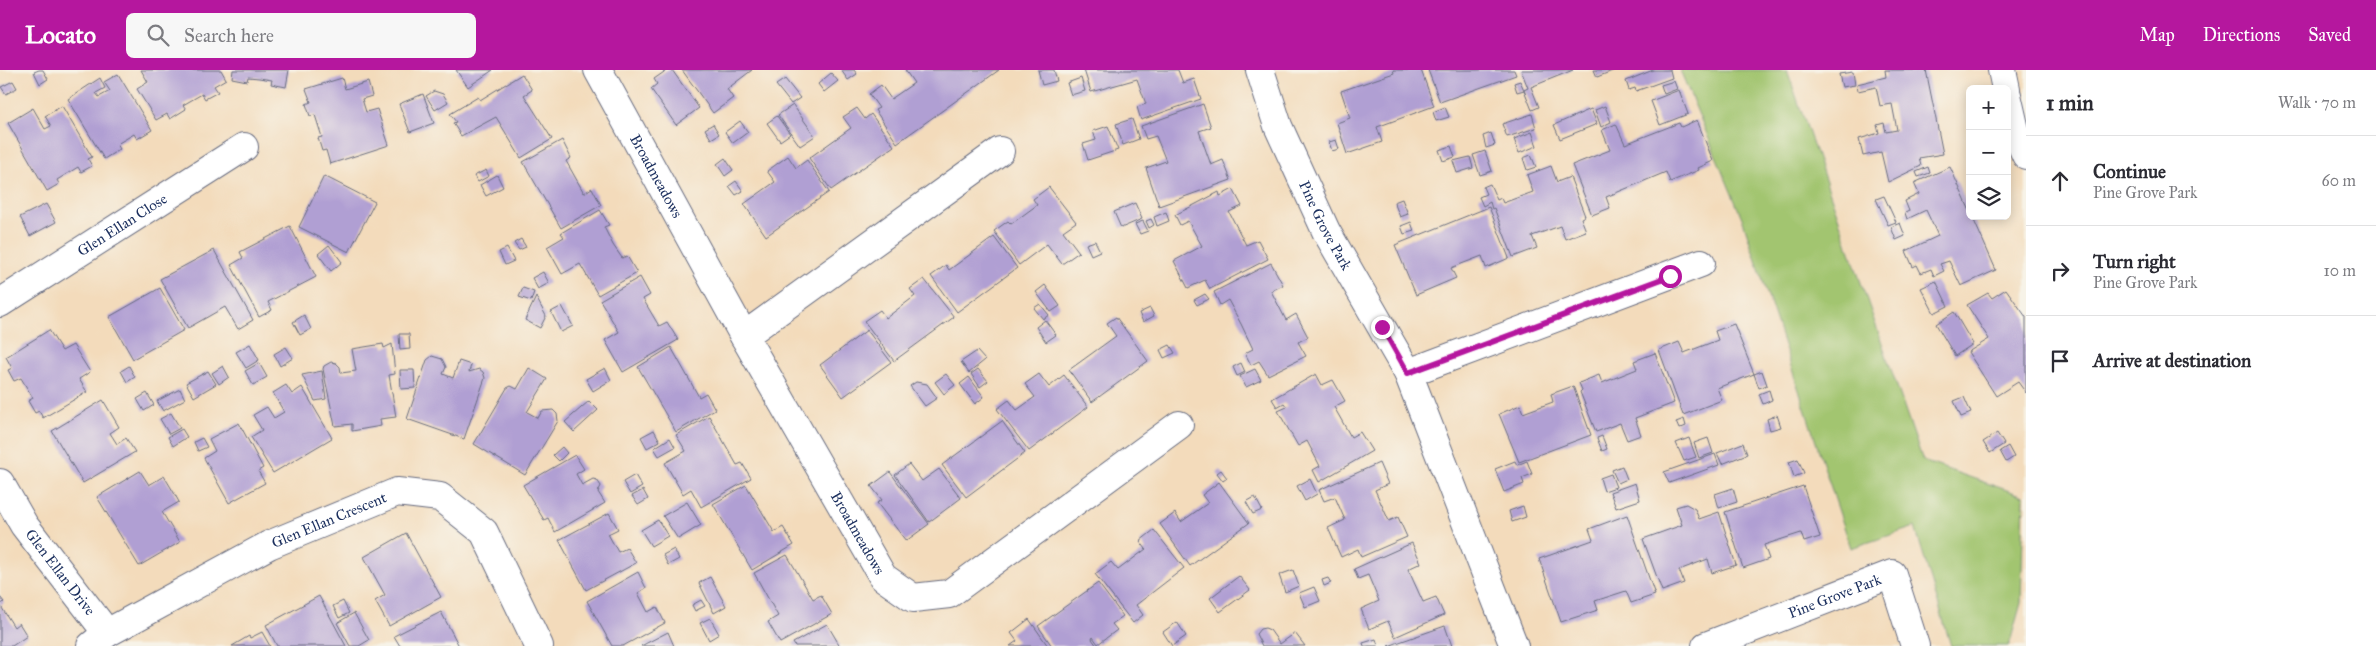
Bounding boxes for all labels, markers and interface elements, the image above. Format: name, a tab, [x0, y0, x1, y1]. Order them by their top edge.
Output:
search box	[126, 13, 476, 58]
text: Locato	[25, 20, 96, 50]
icon: search	[144, 21, 172, 49]
text: Search here	[184, 24, 274, 47]
text: Map	[2139, 24, 2175, 46]
text: Directions	[2203, 24, 2280, 46]
text: Saved	[2308, 24, 2351, 46]
map controls	[1966, 85, 2011, 220]
button: +	[1966, 85, 2011, 130]
text: 1 min	[2046, 90, 2094, 116]
text: Walk · 70 m	[2278, 93, 2356, 112]
button: −	[1966, 130, 2011, 175]
street label: Broadmeadows	[626, 131, 686, 221]
text: Continue	[2093, 160, 2166, 183]
icon: ahead	[2046, 167, 2074, 195]
text: 60 m	[2322, 171, 2356, 190]
button: layers	[1966, 175, 2011, 220]
street label: Pine Grove Park	[1295, 178, 1356, 273]
text: Pine Grove Park	[2093, 183, 2198, 202]
street label: Glen Ellan Close	[74, 190, 170, 260]
text: Turn right	[2093, 250, 2176, 273]
icon: right	[2046, 257, 2074, 285]
text: 10 m	[2324, 261, 2356, 280]
route start	[1659, 265, 1682, 288]
text: Pine Grove Park	[2093, 273, 2198, 292]
route end	[1371, 316, 1394, 339]
icon: arrive	[2046, 347, 2074, 375]
text: Arrive at destination	[2093, 349, 2251, 372]
street label: Glen Ellan Crescent	[269, 488, 390, 552]
street label: Broadmeadows	[827, 489, 889, 578]
street label: Glen Ellan Drive	[22, 526, 99, 619]
street label: Pine Grove Park	[1786, 570, 1884, 622]

